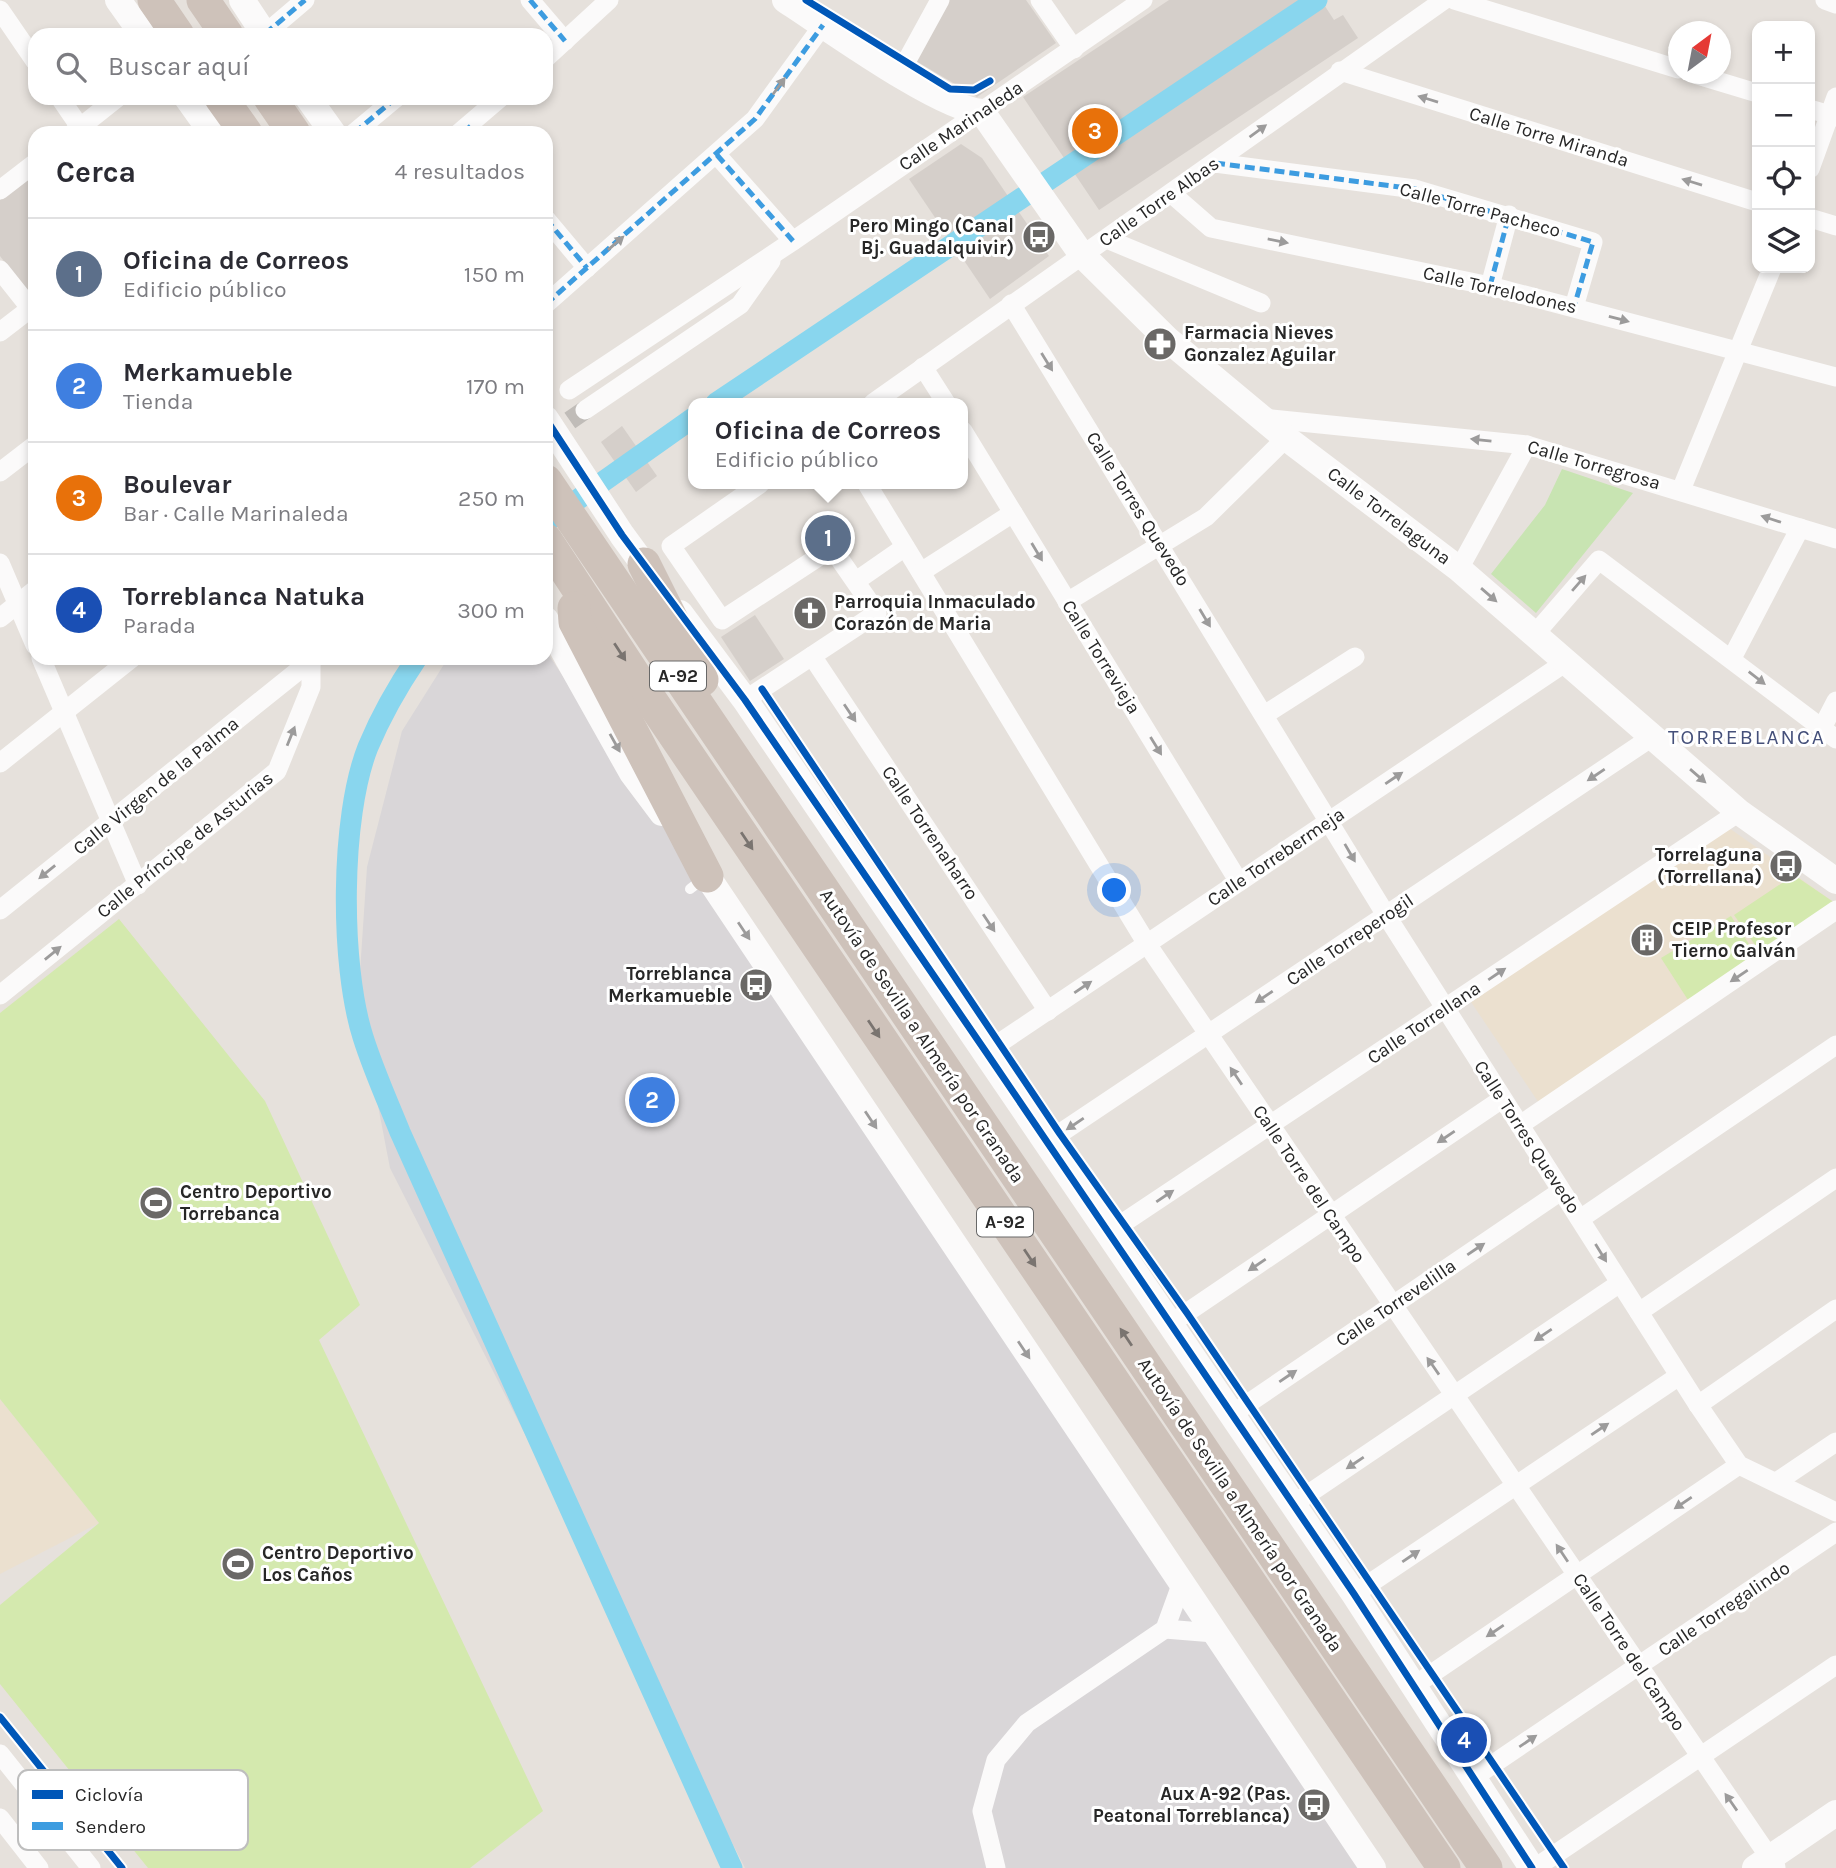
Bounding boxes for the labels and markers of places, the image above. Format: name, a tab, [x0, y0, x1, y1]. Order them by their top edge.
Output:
pin: 3	[1072, 105, 1118, 157]
place label: Pero Mingo (Canal Bj. Guadalquivir)	[849, 215, 1014, 259]
bus stop icon: Pero Mingo (Canal Bj. Guadalquivir)	[1020, 218, 1058, 256]
place label: Farmacia Nieves Gonzalez Aguilar	[1184, 322, 1336, 366]
pharmacy icon: Farmacia Nieves Gonzalez Aguilar	[1141, 325, 1179, 363]
pin: 1	[805, 512, 851, 564]
place label: Parroquia Inmaculado Corazón de Maria	[834, 591, 1036, 635]
church icon: Parroquia Inmaculado Corazón de Maria	[791, 594, 829, 632]
place label: Torrelaguna (Torrellana)	[1655, 844, 1762, 888]
bus stop icon: Torrelaguna (Torrellana)	[1767, 847, 1805, 885]
place label: CEIP Profesor Tierno Galván	[1672, 918, 1796, 962]
building icon: CEIP Profesor Tierno Galván	[1628, 921, 1666, 959]
place label: Torreblanca Merkamueble	[608, 963, 732, 1007]
bus stop icon: Torreblanca Merkamueble	[737, 966, 775, 1004]
pin: 2	[629, 1074, 675, 1126]
place label: Centro Deportivo Torrebanca	[180, 1181, 332, 1225]
sports icon: Centro Deportivo Torrebanca	[137, 1184, 175, 1222]
place label: Centro Deportivo Los Caños	[262, 1542, 414, 1586]
sports icon: Centro Deportivo Los Caños	[219, 1545, 257, 1583]
pin: 4	[1441, 1714, 1487, 1766]
place label: Aux A-92 (Pas. Peatonal Torreblanca)	[1093, 1783, 1290, 1827]
bus stop icon: Aux A-92 (Pas. Peatonal Torreblanca)	[1295, 1786, 1333, 1824]

